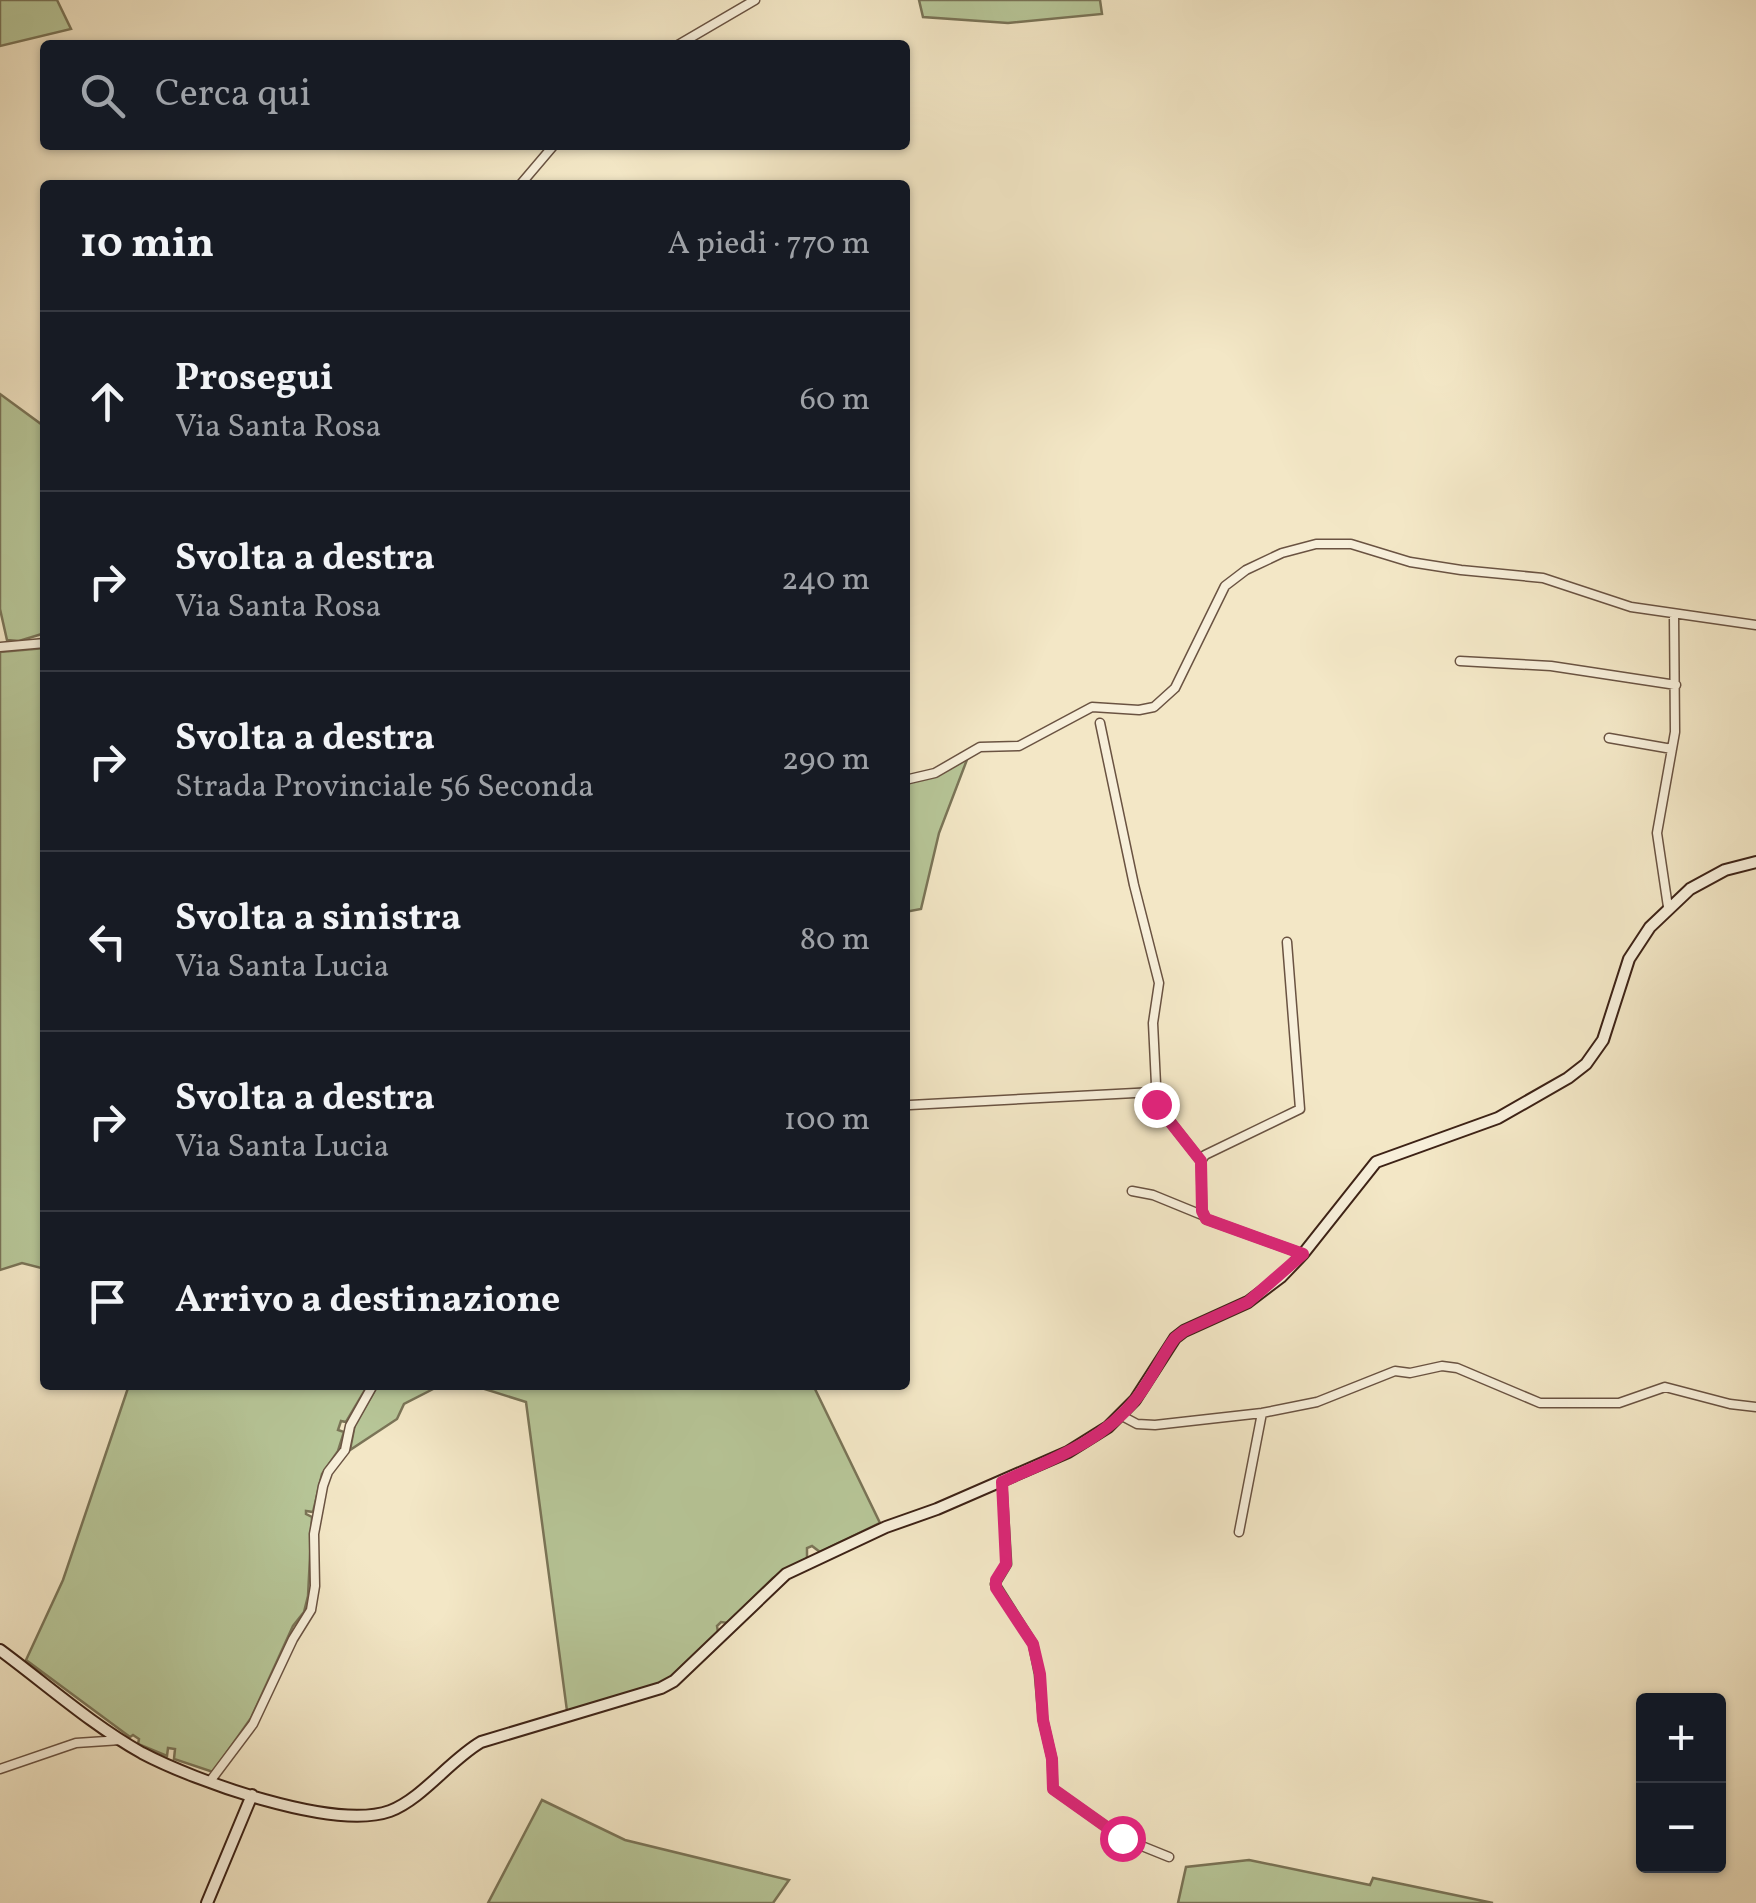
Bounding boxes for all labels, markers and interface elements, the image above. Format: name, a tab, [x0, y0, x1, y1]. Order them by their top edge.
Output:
search box	[40, 40, 910, 150]
icon: search	[75, 68, 130, 123]
text: Cerca qui	[155, 69, 311, 122]
text: 10 min	[80, 216, 214, 275]
text: A piedi · 770 m	[667, 223, 870, 267]
text: Prosegui	[175, 353, 334, 406]
icon: ahead	[80, 374, 135, 429]
text: 60 m	[800, 379, 870, 423]
text: Via Santa Rosa	[175, 406, 382, 450]
text: Svolta a destra	[175, 533, 435, 586]
icon: right	[80, 554, 135, 609]
text: 240 m	[781, 559, 870, 603]
text: Via Santa Rosa	[175, 586, 382, 630]
text: Svolta a destra	[175, 713, 435, 766]
icon: right	[80, 734, 135, 789]
text: 290 m	[782, 739, 870, 783]
text: Strada Provinciale 56 Seconda	[175, 766, 594, 810]
text: Svolta a sinistra	[175, 893, 462, 946]
icon: left	[80, 914, 135, 969]
text: 80 m	[800, 919, 870, 963]
text: Via Santa Lucia	[175, 946, 389, 990]
text: Svolta a destra	[175, 1073, 435, 1126]
route end	[1134, 1082, 1180, 1128]
icon: right	[80, 1094, 135, 1149]
text: 100 m	[784, 1099, 870, 1143]
text: Via Santa Lucia	[175, 1126, 389, 1170]
icon: arrive	[80, 1274, 135, 1329]
text: Arrivo a destinazione	[175, 1275, 560, 1328]
map controls	[1636, 1693, 1726, 1873]
button: +	[1636, 1693, 1726, 1783]
button: −	[1636, 1783, 1726, 1873]
route start	[1100, 1816, 1146, 1862]

